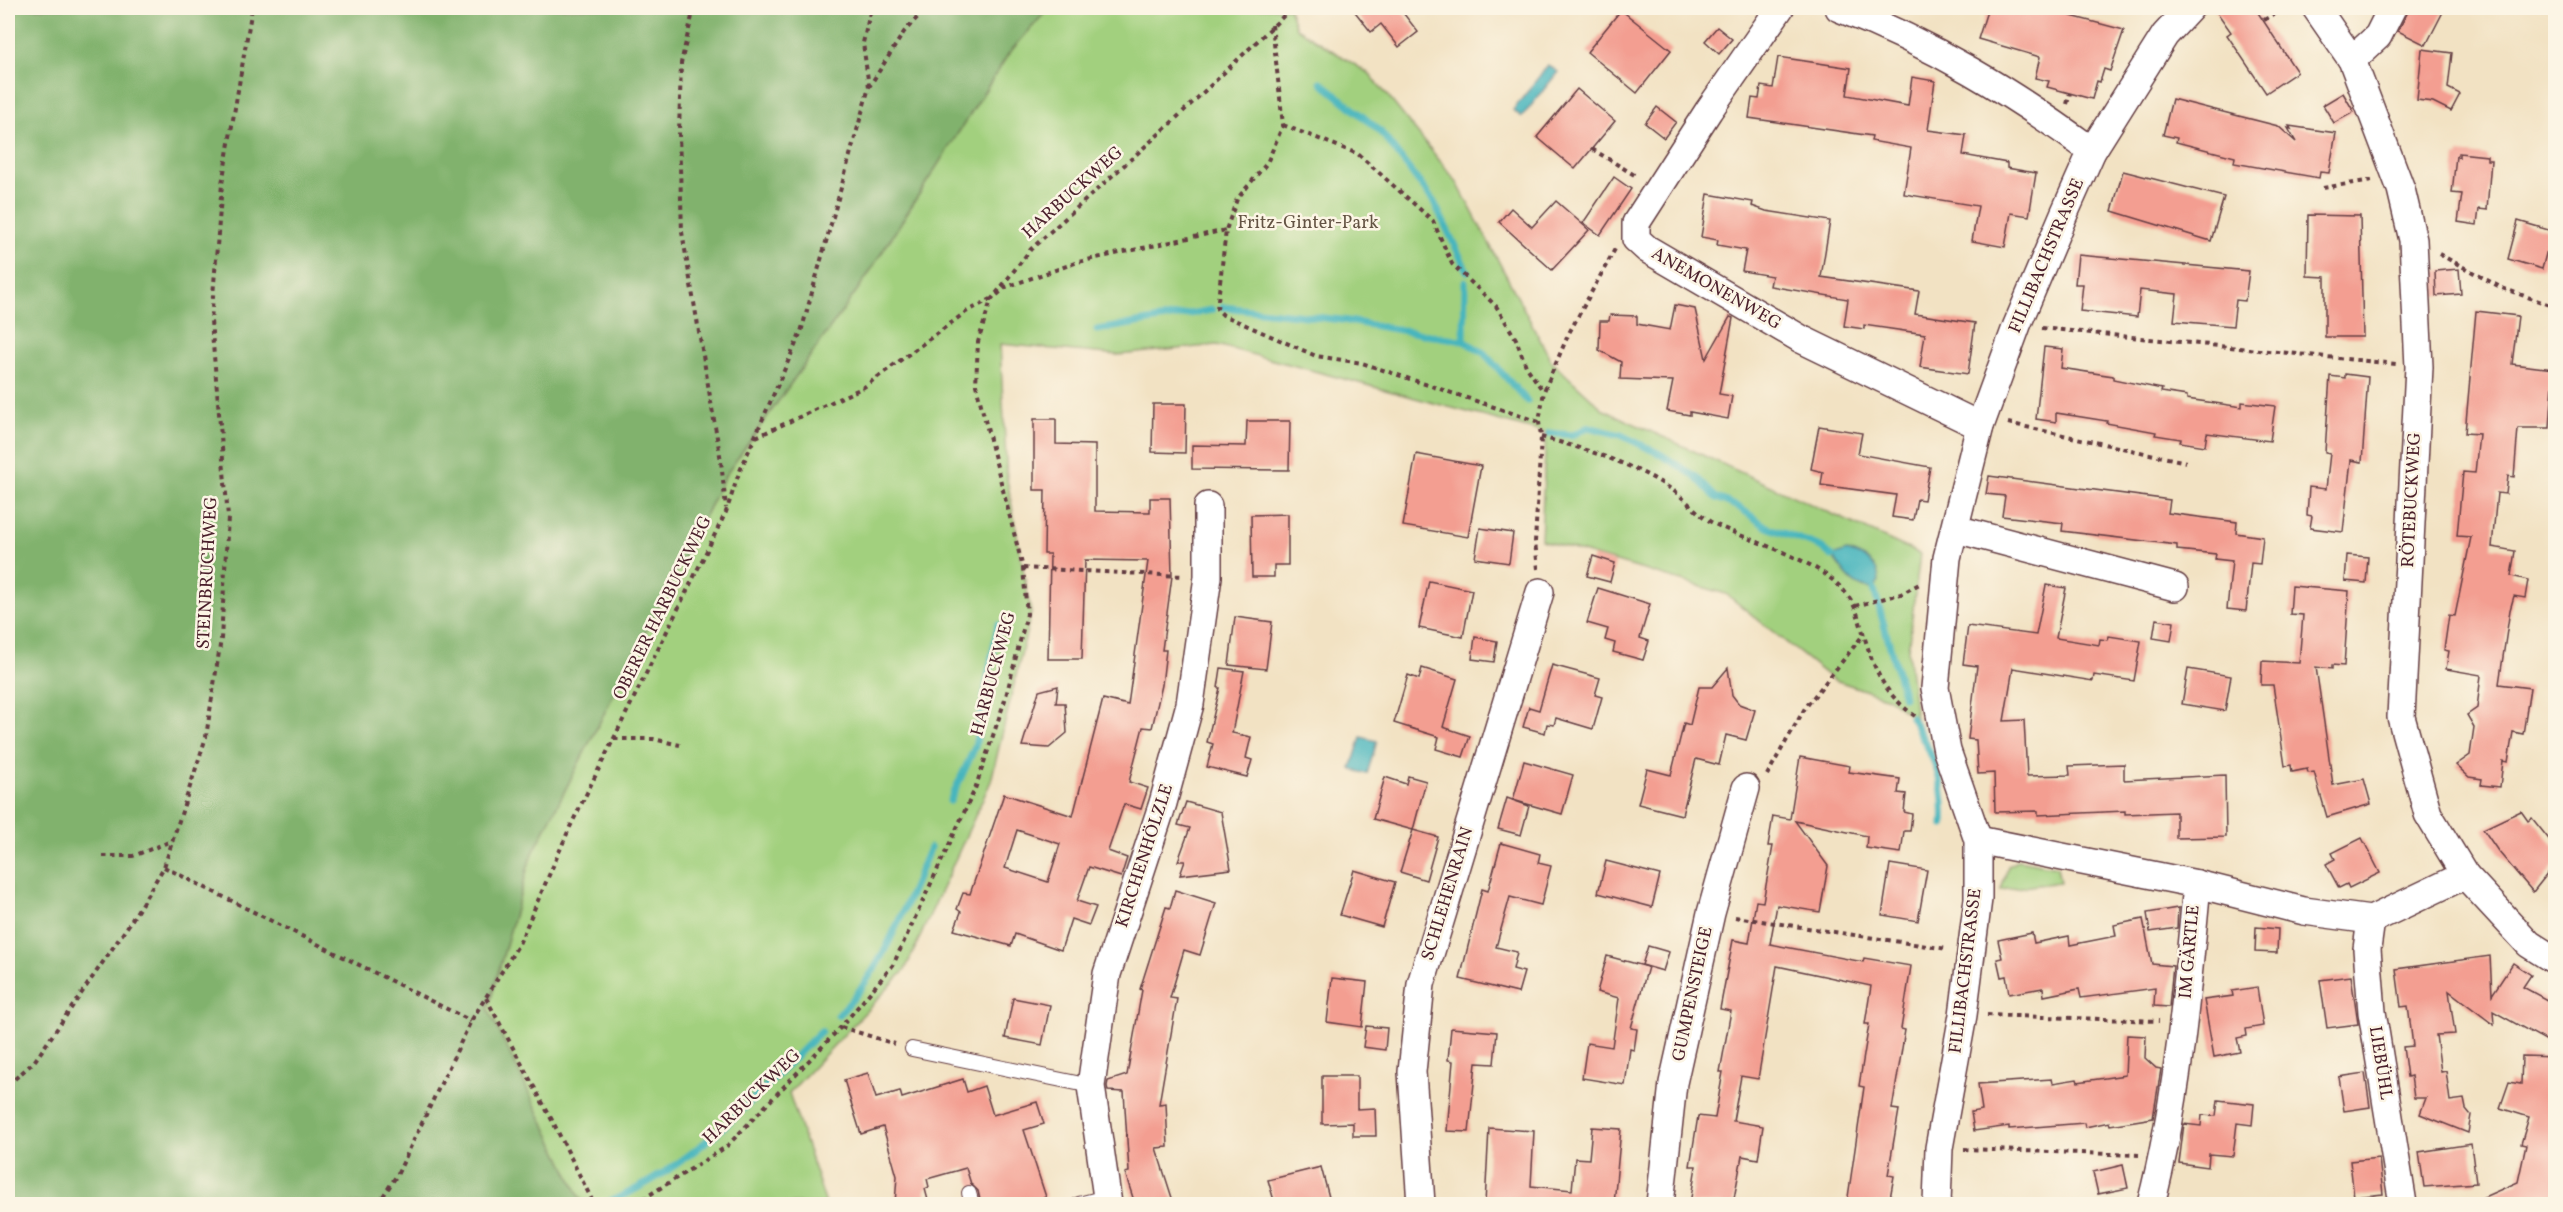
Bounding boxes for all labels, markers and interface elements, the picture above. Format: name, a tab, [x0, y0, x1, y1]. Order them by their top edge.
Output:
street label: HARBUCKWEG	[1017, 141, 1129, 245]
street label: FILLIBACHSTRASSE	[2003, 174, 2091, 337]
park label: Fritz-Ginter-Park	[1237, 211, 1379, 236]
street label: ANEMONENWEG	[1646, 242, 1786, 336]
street label: RÖTEBUCKWEG	[2396, 432, 2428, 568]
street label: STEINBRUCHWEG	[192, 496, 224, 650]
street label: OBERER HARBUCKWEG	[607, 512, 719, 704]
street label: HARBUCKWEG	[965, 609, 1023, 739]
street label: KIRCHENHÖLZLE	[1110, 781, 1180, 931]
street label: SCHLEHENRAIN	[1416, 824, 1480, 964]
street label: FILLIBACHSTRASSE	[1943, 887, 1989, 1055]
street label: IM GÄRTLE	[2173, 904, 2207, 1000]
street label: GUMPENSTEIGE	[1667, 924, 1720, 1064]
street label: LIEBÜHL	[2362, 1024, 2398, 1102]
street label: HARBUCKWEG	[697, 1044, 807, 1150]

